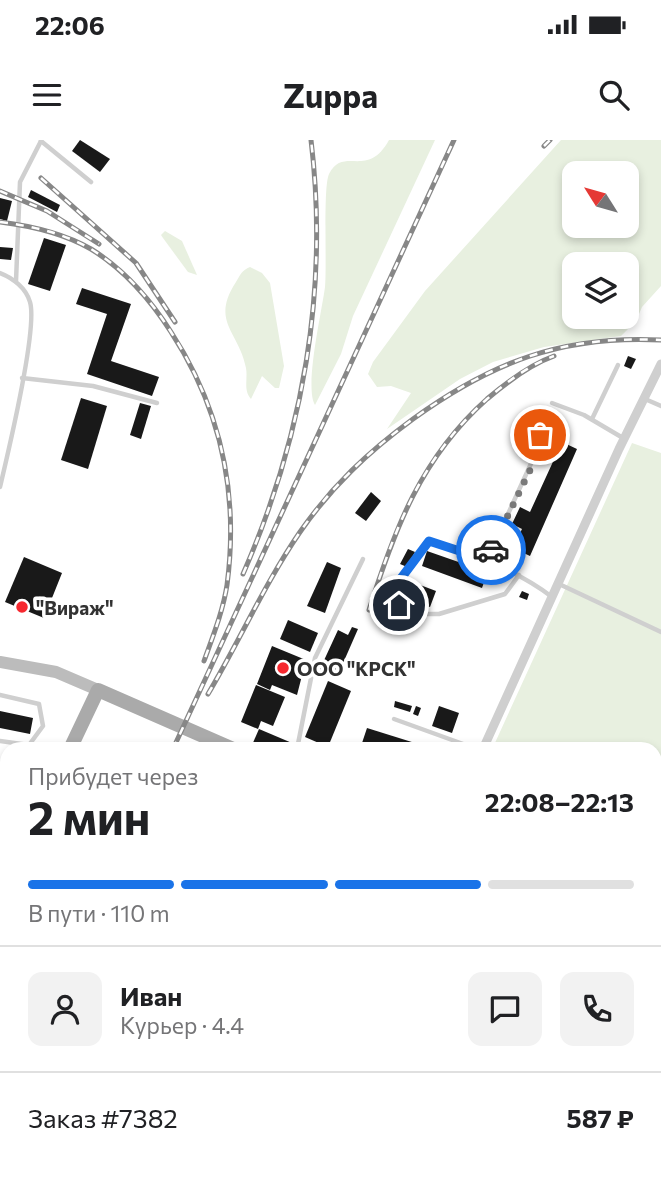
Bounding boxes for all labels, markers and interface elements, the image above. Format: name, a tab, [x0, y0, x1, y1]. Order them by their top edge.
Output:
text: 22:06	[35, 9, 105, 40]
text: Zuppa	[283, 75, 378, 115]
icon: menu	[28, 76, 66, 114]
icon: search	[595, 76, 633, 114]
north arrow	[562, 161, 639, 238]
map controls	[562, 161, 639, 329]
button: layers	[562, 252, 639, 329]
pin	[510, 405, 570, 465]
icon: bag	[521, 416, 559, 454]
courier	[456, 515, 526, 585]
icon: car	[472, 531, 510, 569]
pin	[369, 575, 429, 635]
icon: home	[380, 586, 418, 624]
place label: "Вираж"	[36, 596, 113, 619]
marker: "Вираж"	[14, 599, 30, 615]
place label: ООО "КРСК"	[297, 657, 415, 680]
marker: ООО "КРСК"	[275, 660, 291, 676]
text: Прибудет через	[28, 762, 198, 790]
text: 22:08–22:13	[485, 786, 634, 817]
text: 2 мин	[28, 788, 150, 844]
text: В пути · 110 m	[28, 899, 170, 927]
button: person	[28, 972, 102, 1046]
button: chat	[468, 972, 542, 1046]
button: phone	[560, 972, 634, 1046]
text: Иван	[120, 980, 182, 1011]
text: Курьер · 4.4	[120, 1011, 244, 1039]
text: Заказ #7382	[28, 1102, 178, 1133]
text: 587 ₽	[567, 1102, 634, 1133]

